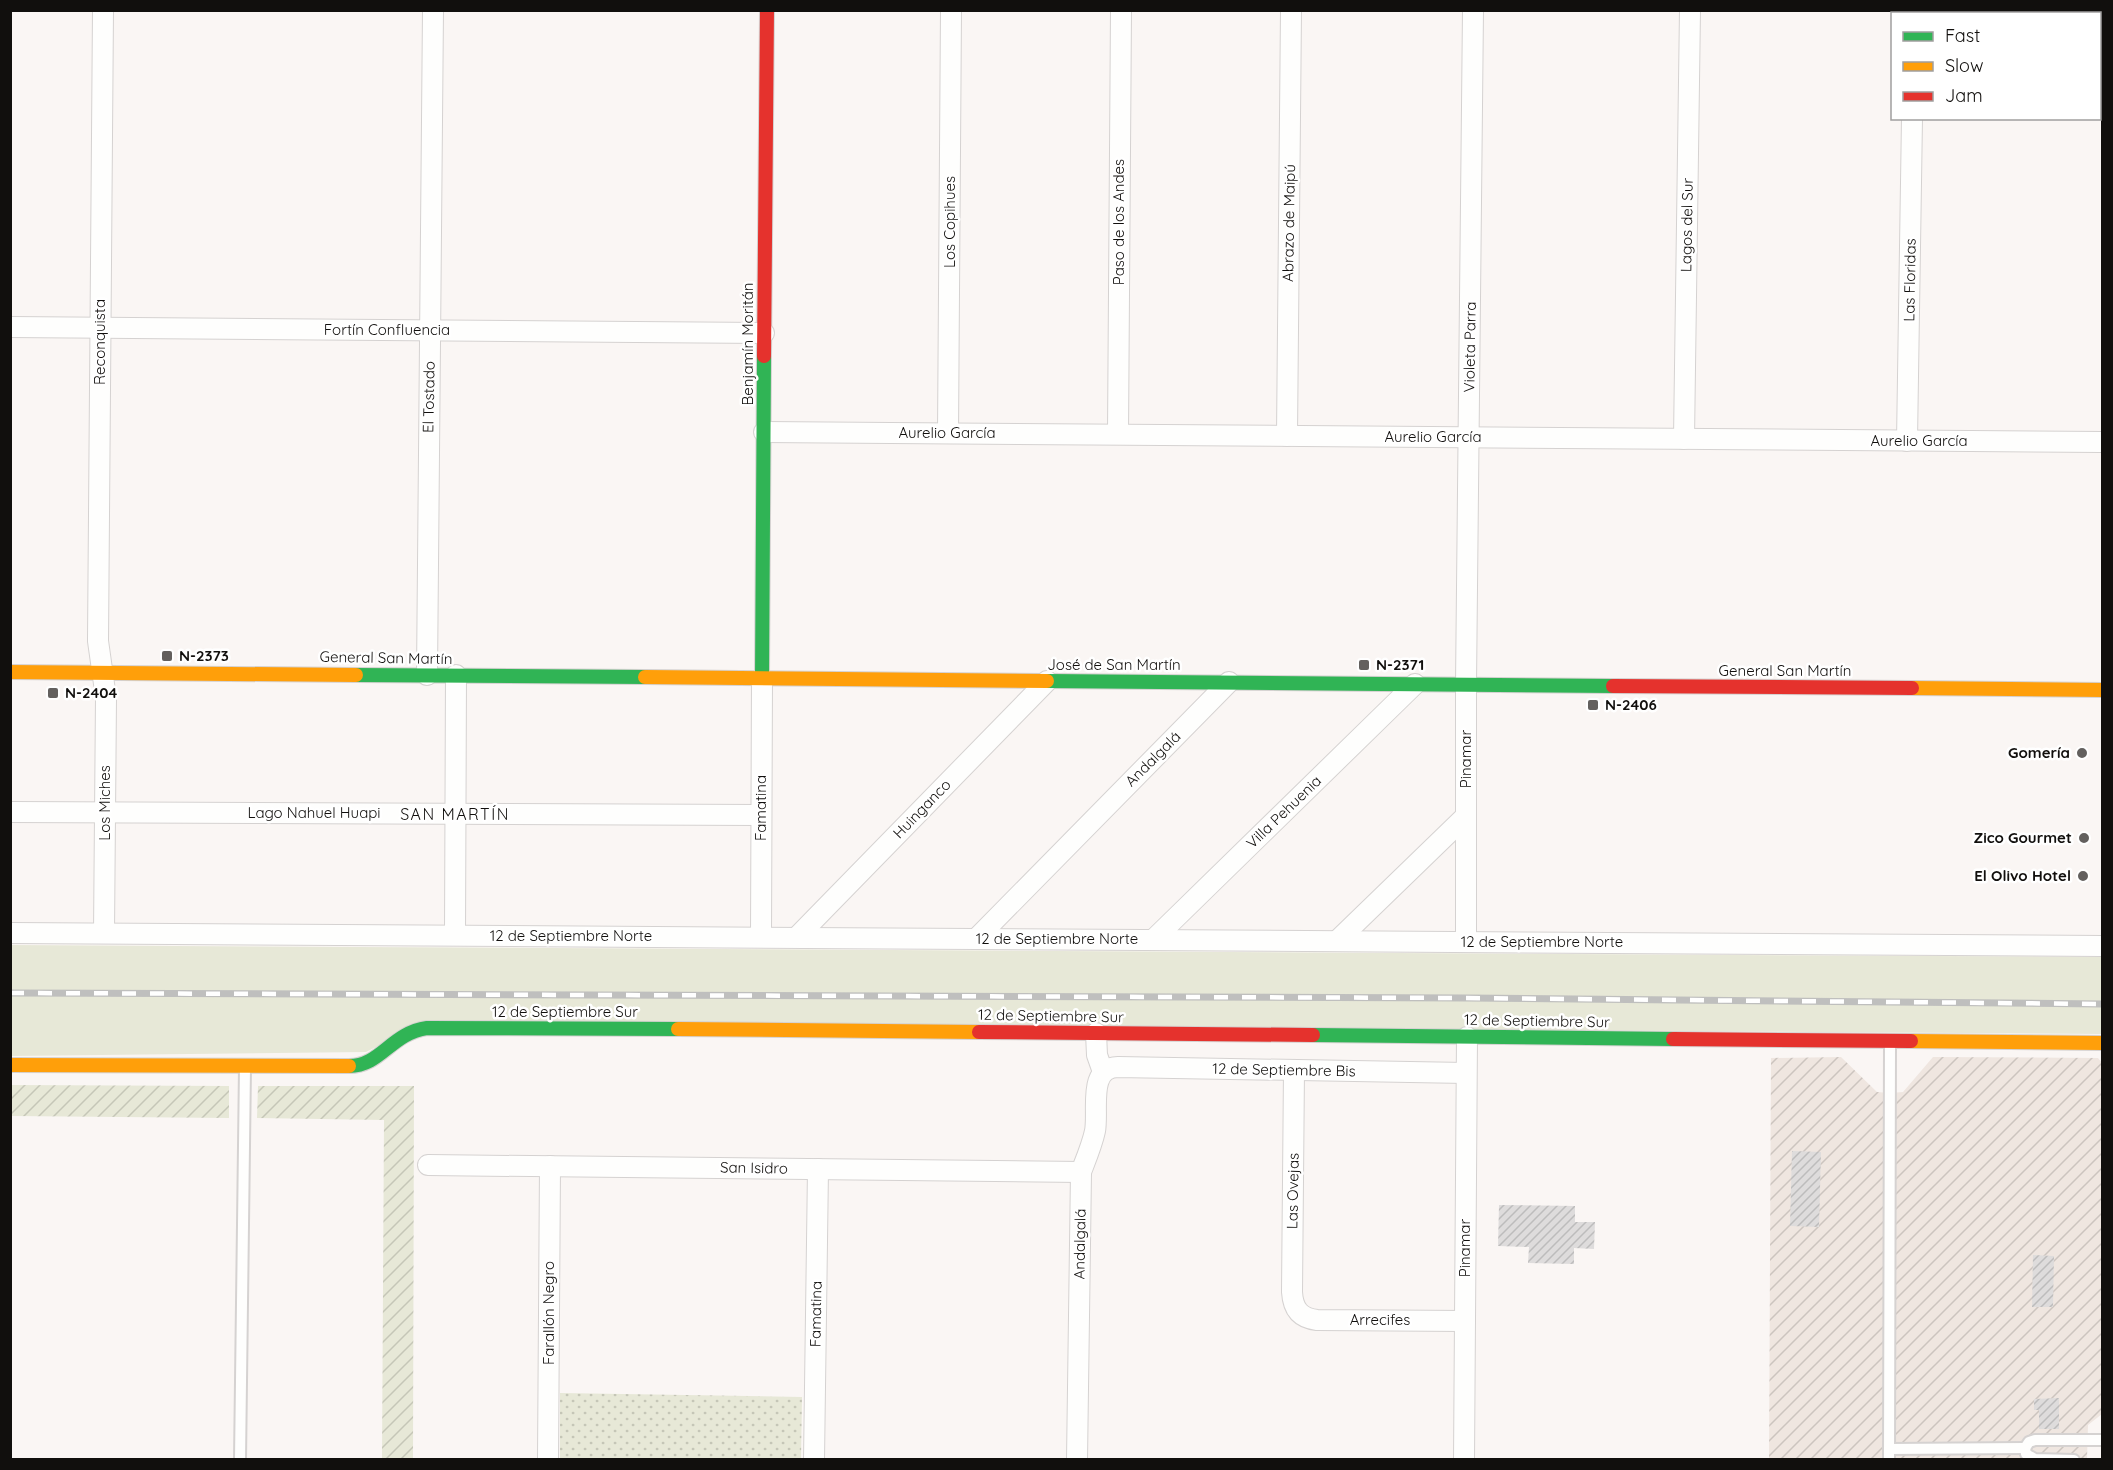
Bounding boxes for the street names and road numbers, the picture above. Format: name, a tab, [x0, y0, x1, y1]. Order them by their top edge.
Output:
street label: Paso de los Andes	[1109, 159, 1128, 285]
street label: Abrazo de Maipú	[1278, 164, 1299, 282]
street label: Los Copihues	[940, 176, 959, 268]
street label: Lagos del Sur	[1676, 178, 1697, 272]
street label: Las Floridas	[1899, 238, 1920, 322]
street label: Benjamín Moritán	[738, 283, 757, 406]
street label: Reconquista	[90, 299, 109, 385]
street label: Violeta Parra	[1459, 301, 1480, 393]
street label: Fortín Confluencia	[324, 320, 450, 339]
street label: El Tostado	[418, 361, 439, 433]
street label: Aurelio García	[898, 423, 996, 442]
street label: Aurelio García	[1384, 427, 1482, 446]
street label: Aurelio García	[1870, 431, 1968, 450]
street label: General San Martín	[319, 647, 453, 668]
street label: José de San Martín	[1047, 655, 1181, 674]
street label: General San Martín	[1719, 661, 1851, 680]
street label: Andalgalá	[1121, 727, 1184, 790]
street label: Pinamar	[1456, 730, 1475, 788]
street label: Los Miches	[95, 765, 114, 841]
street label: Villa Pehuenia	[1242, 771, 1325, 852]
street label: Famatina	[751, 775, 770, 841]
street label: Huinganco	[889, 775, 955, 842]
street label: Lago Nahuel Huapi	[247, 803, 381, 822]
street label: 12 de Septiembre Norte	[490, 926, 652, 945]
street label: 12 de Septiembre Norte	[976, 929, 1138, 948]
street label: 12 de Septiembre Norte	[1461, 932, 1623, 951]
street label: 12 de Septiembre Sur	[492, 1002, 638, 1021]
street label: 12 de Septiembre Sur	[978, 1005, 1124, 1026]
street label: 12 de Septiembre Sur	[1464, 1010, 1610, 1031]
street label: 12 de Septiembre Bis	[1212, 1059, 1356, 1080]
street label: Las Ovejas	[1282, 1153, 1303, 1229]
street label: San Isidro	[720, 1157, 788, 1178]
street label: Andalgalá	[1069, 1208, 1090, 1280]
street label: Pinamar	[1455, 1219, 1474, 1277]
street label: Farallón Negro	[539, 1261, 558, 1365]
street label: Famatina	[805, 1281, 826, 1347]
street label: Arrecifes	[1350, 1310, 1410, 1329]

